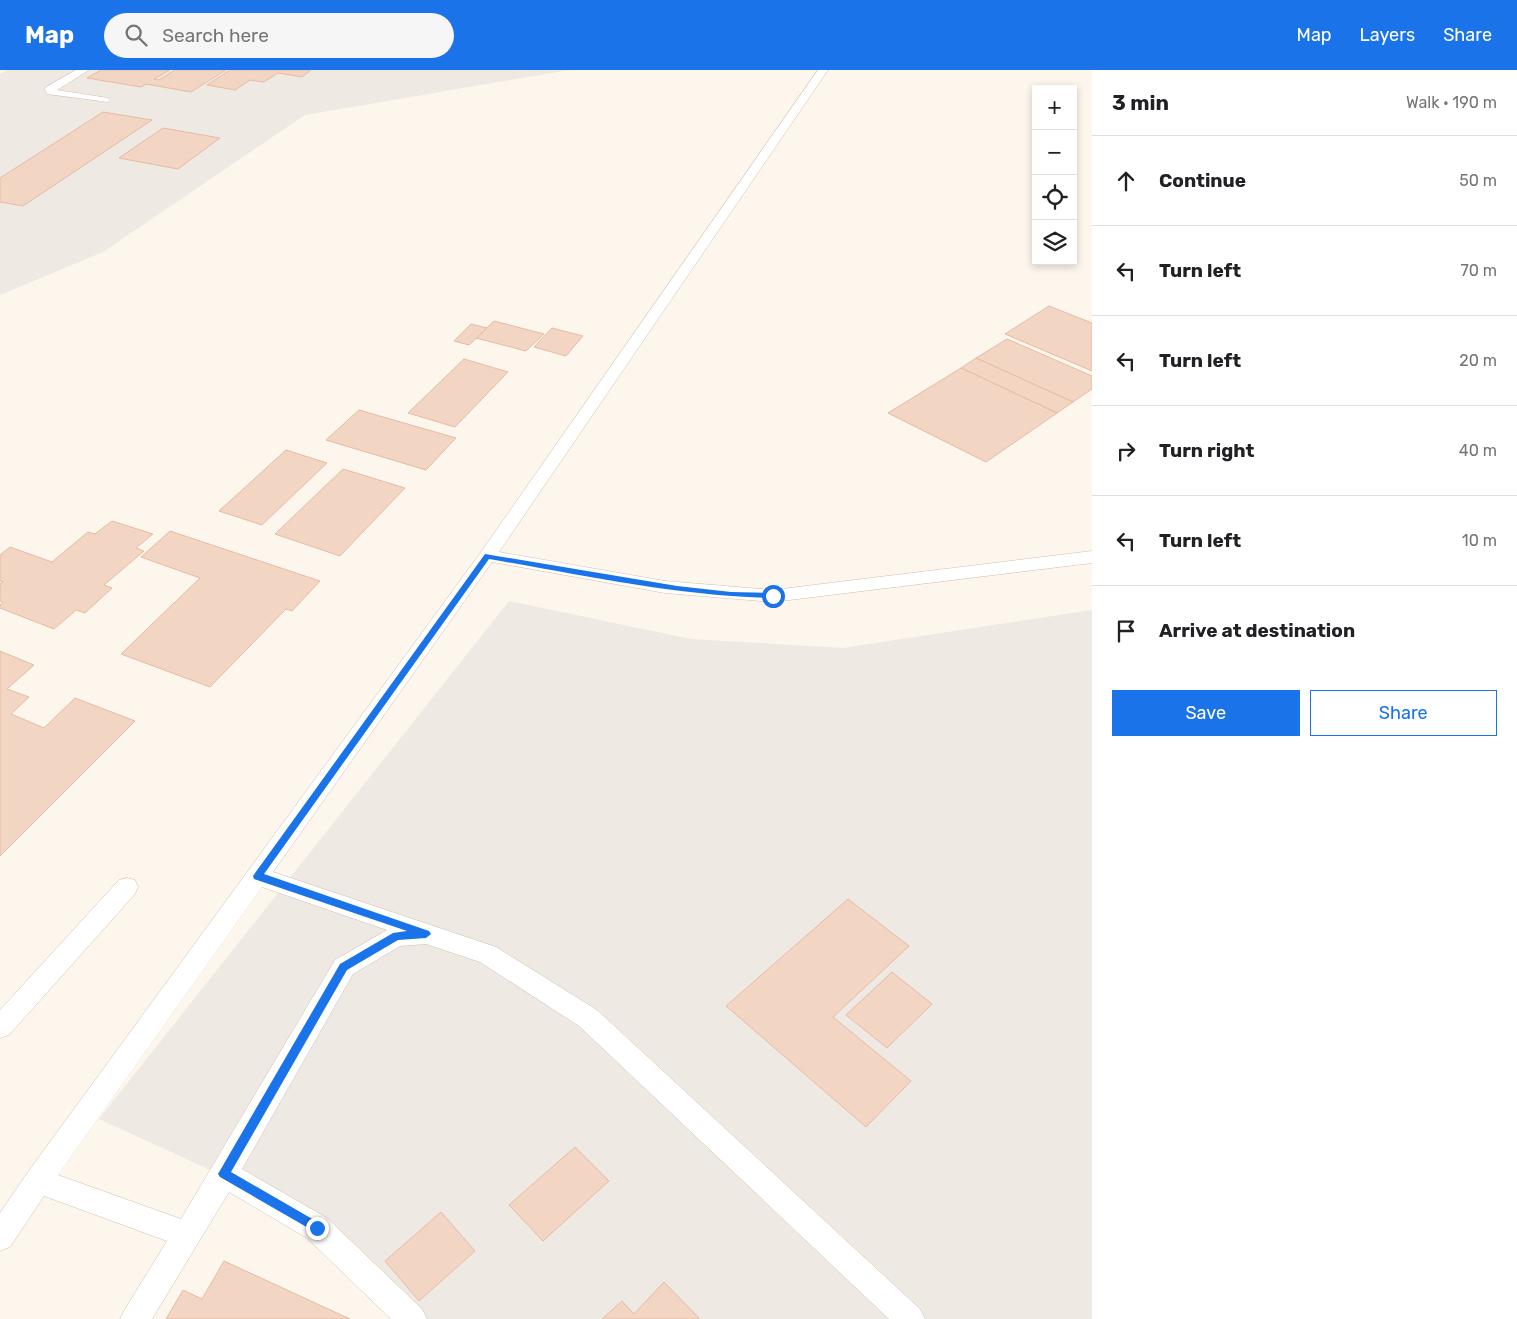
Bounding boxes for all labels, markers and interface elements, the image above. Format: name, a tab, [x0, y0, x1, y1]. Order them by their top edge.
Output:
search box	[104, 13, 454, 58]
text: Map	[25, 21, 74, 49]
icon: search	[122, 21, 150, 49]
text: Search here	[162, 24, 269, 47]
text: Map	[1297, 24, 1332, 46]
text: Layers	[1360, 24, 1415, 46]
text: Share	[1443, 24, 1492, 46]
map controls	[1032, 85, 1077, 265]
button: +	[1032, 85, 1077, 130]
text: 3 min	[1112, 90, 1169, 115]
text: Walk · 190 m	[1406, 93, 1497, 112]
button: −	[1032, 130, 1077, 175]
icon: ahead	[1112, 167, 1140, 195]
text: Continue	[1159, 169, 1246, 192]
text: 50 m	[1459, 171, 1497, 190]
button: locate	[1032, 175, 1077, 220]
button: layers	[1032, 220, 1077, 265]
icon: left	[1112, 257, 1140, 285]
text: Turn left	[1159, 259, 1241, 282]
text: 70 m	[1460, 261, 1497, 280]
icon: left	[1112, 347, 1140, 375]
text: Turn left	[1159, 349, 1241, 372]
text: 20 m	[1459, 351, 1497, 370]
icon: right	[1112, 437, 1140, 465]
text: Turn right	[1159, 439, 1254, 462]
text: 40 m	[1459, 441, 1497, 460]
icon: left	[1112, 527, 1140, 555]
text: Turn left	[1159, 529, 1241, 552]
text: 10 m	[1462, 531, 1497, 550]
route start	[762, 585, 785, 608]
icon: arrive	[1112, 617, 1140, 645]
text: Arrive at destination	[1159, 619, 1355, 642]
button: Save	[1112, 690, 1300, 736]
button: Share	[1310, 690, 1497, 736]
route end	[306, 1217, 329, 1240]

